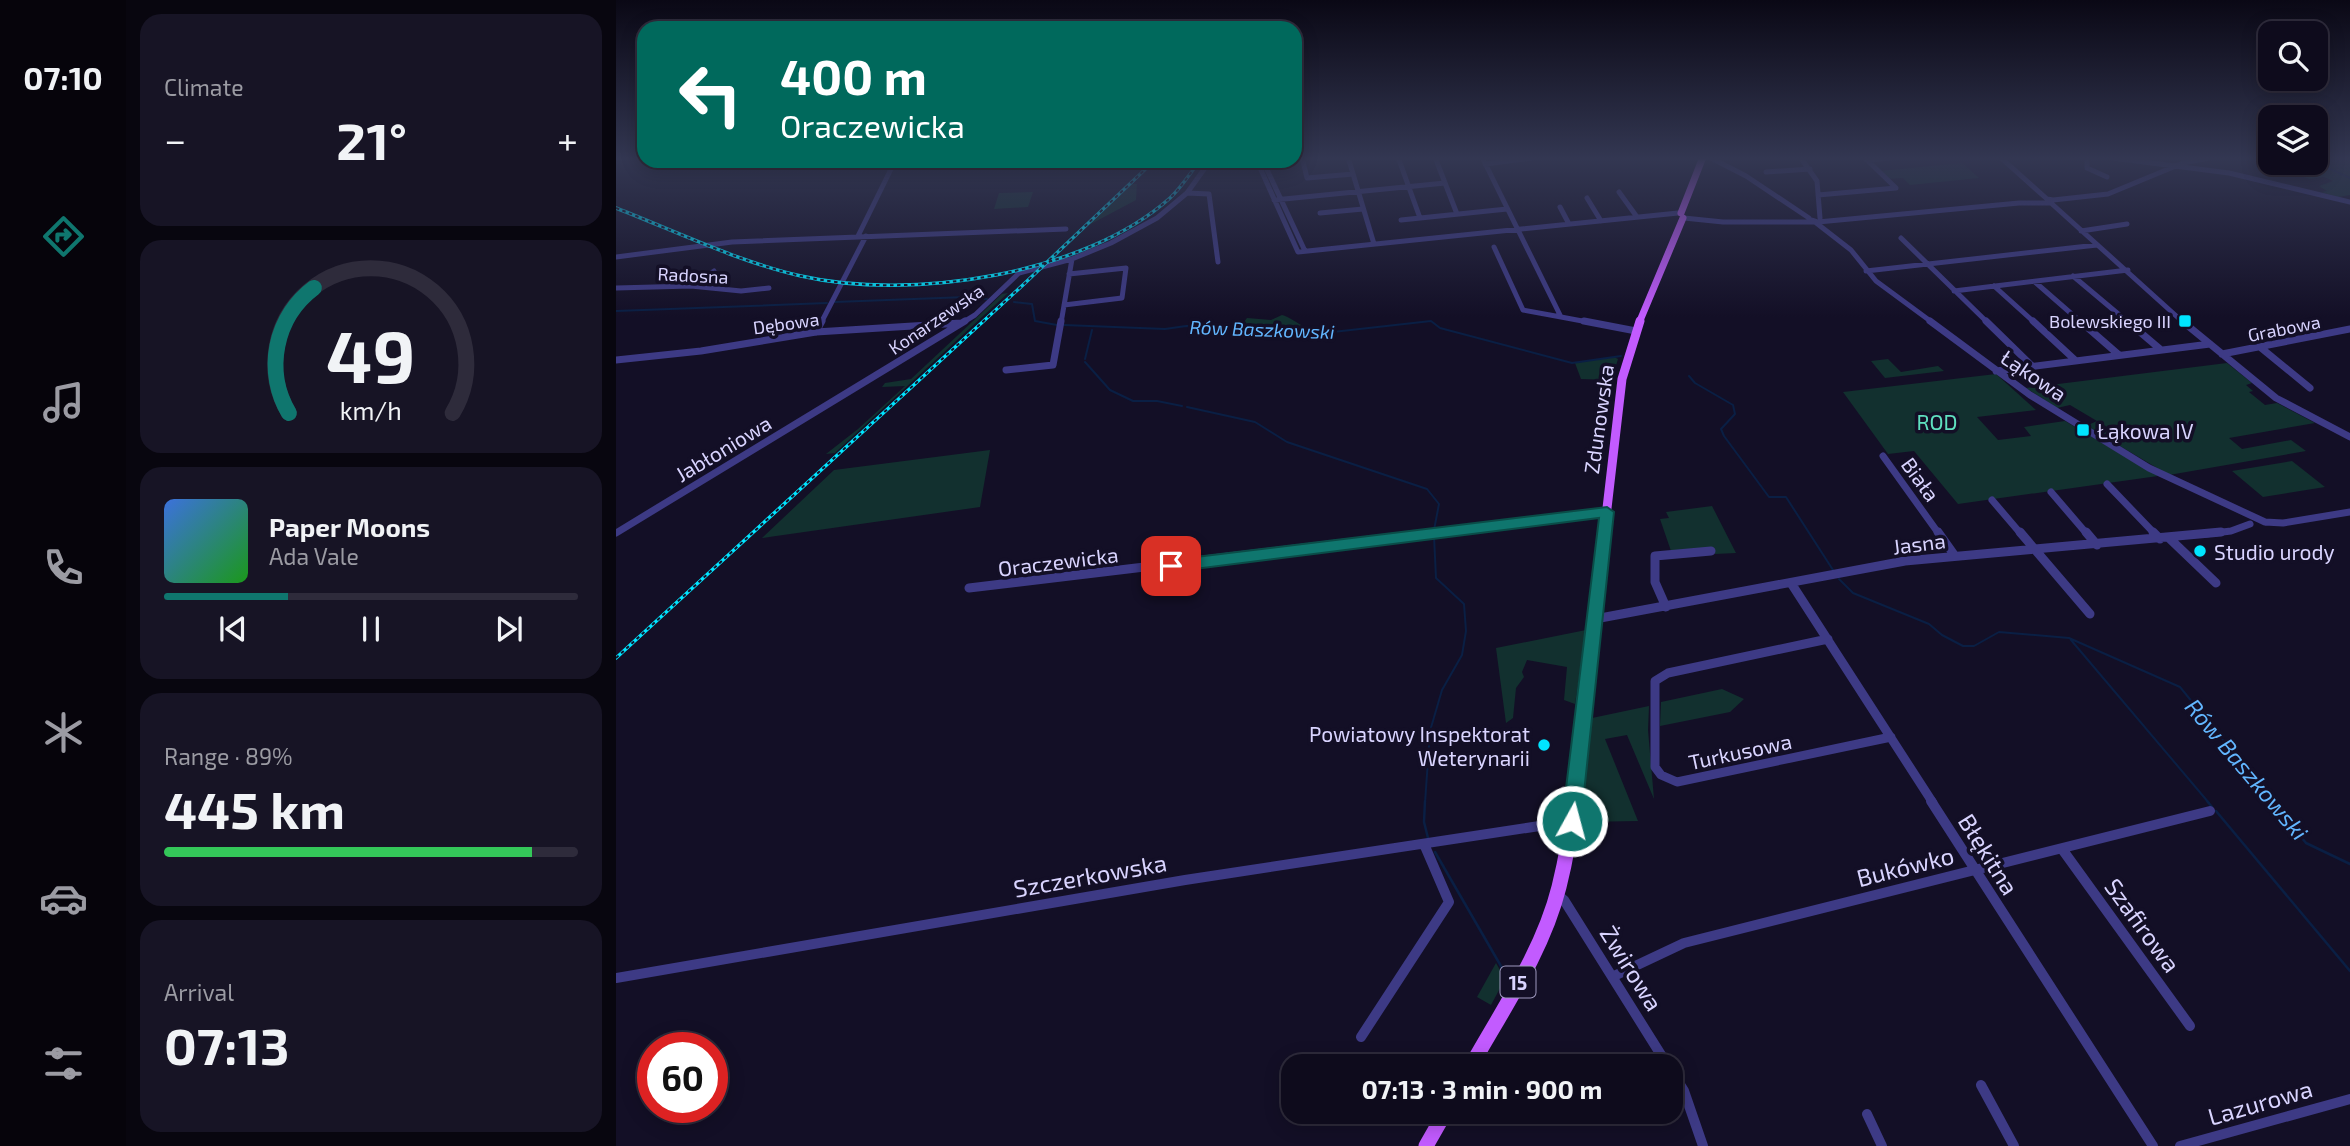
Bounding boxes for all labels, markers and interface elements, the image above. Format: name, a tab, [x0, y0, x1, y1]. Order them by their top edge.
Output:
map controls	[2258, 21, 2328, 175]
button: search	[2258, 21, 2328, 91]
text: 400 m	[780, 46, 927, 105]
icon: left	[665, 49, 756, 140]
text: 07:10	[23, 58, 103, 96]
text: Climate	[164, 73, 244, 101]
button: layers	[2258, 105, 2328, 175]
text: Oraczewicka	[780, 106, 965, 144]
text: 21°	[336, 108, 407, 170]
text: −	[164, 116, 186, 162]
text: +	[557, 116, 578, 162]
icon: directions	[39, 212, 88, 261]
street label: Radosna	[657, 262, 729, 288]
street label: Konarzewska	[884, 279, 988, 359]
street label: Dębowa	[751, 307, 821, 339]
text: 49	[326, 310, 416, 398]
place label: Bolewskiego III	[2049, 310, 2171, 332]
street label: Grabowa	[2246, 310, 2322, 346]
marker: Bolewskiego III	[2177, 313, 2193, 329]
water label: Rów Baszkowski	[1189, 315, 1335, 343]
street label: Łąkowa	[1997, 344, 2071, 406]
street label: Zdunowska	[1578, 363, 1618, 475]
icon: music	[39, 378, 88, 427]
text: km/h	[340, 394, 402, 424]
park label: ROD	[1917, 409, 1957, 434]
street label: Jabłoniowa	[670, 410, 776, 486]
place label: Łąkowa IV	[2097, 418, 2194, 443]
marker: Łąkowa IV	[2075, 422, 2091, 438]
street label: Biała	[1897, 452, 1945, 506]
text: Paper Moons	[269, 511, 430, 542]
street label: Jasna	[1891, 527, 1947, 559]
pin	[1141, 536, 1201, 596]
place label: Studio urody	[2214, 539, 2335, 564]
street label: Oraczewicka	[996, 541, 1120, 581]
text: Ada Vale	[269, 542, 359, 570]
icon: phone	[39, 543, 88, 592]
marker: Studio urody	[2192, 543, 2208, 559]
icon: arrive	[1152, 547, 1190, 585]
icon: previous	[214, 610, 252, 648]
icon: pause	[352, 610, 390, 648]
icon: next	[490, 610, 528, 648]
water label: Rów Baszkowski	[2180, 693, 2314, 846]
icon: climate	[39, 708, 88, 757]
place label: Powiatowy Inspektorat Weterynarii	[1309, 721, 1530, 770]
street label: Turkusowa	[1686, 728, 1794, 774]
marker: Powiatowy Inspektorat Weterynarii	[1536, 737, 1552, 753]
text: Range · 89%	[164, 742, 293, 770]
text: 445 km	[164, 777, 345, 839]
position arrow	[1535, 784, 1609, 858]
street label: Błękitna	[1953, 808, 2025, 900]
street label: Bukówko	[1853, 840, 1957, 892]
street label: Szczerkowska	[1011, 847, 1169, 903]
street label: Szafirowa	[2099, 872, 2187, 978]
icon: car	[39, 874, 88, 923]
street label: Żwirowa	[1595, 920, 1669, 1016]
road number: 15	[1500, 966, 1536, 998]
text: Arrival	[164, 978, 234, 1006]
text: 07:13	[164, 1013, 290, 1075]
speed limit sign: 60	[637, 1032, 728, 1123]
icon: filters	[39, 1039, 88, 1088]
text: 07:13 · 3 min · 900 m	[1361, 1073, 1603, 1104]
street label: Lazurowa	[2204, 1073, 2316, 1131]

